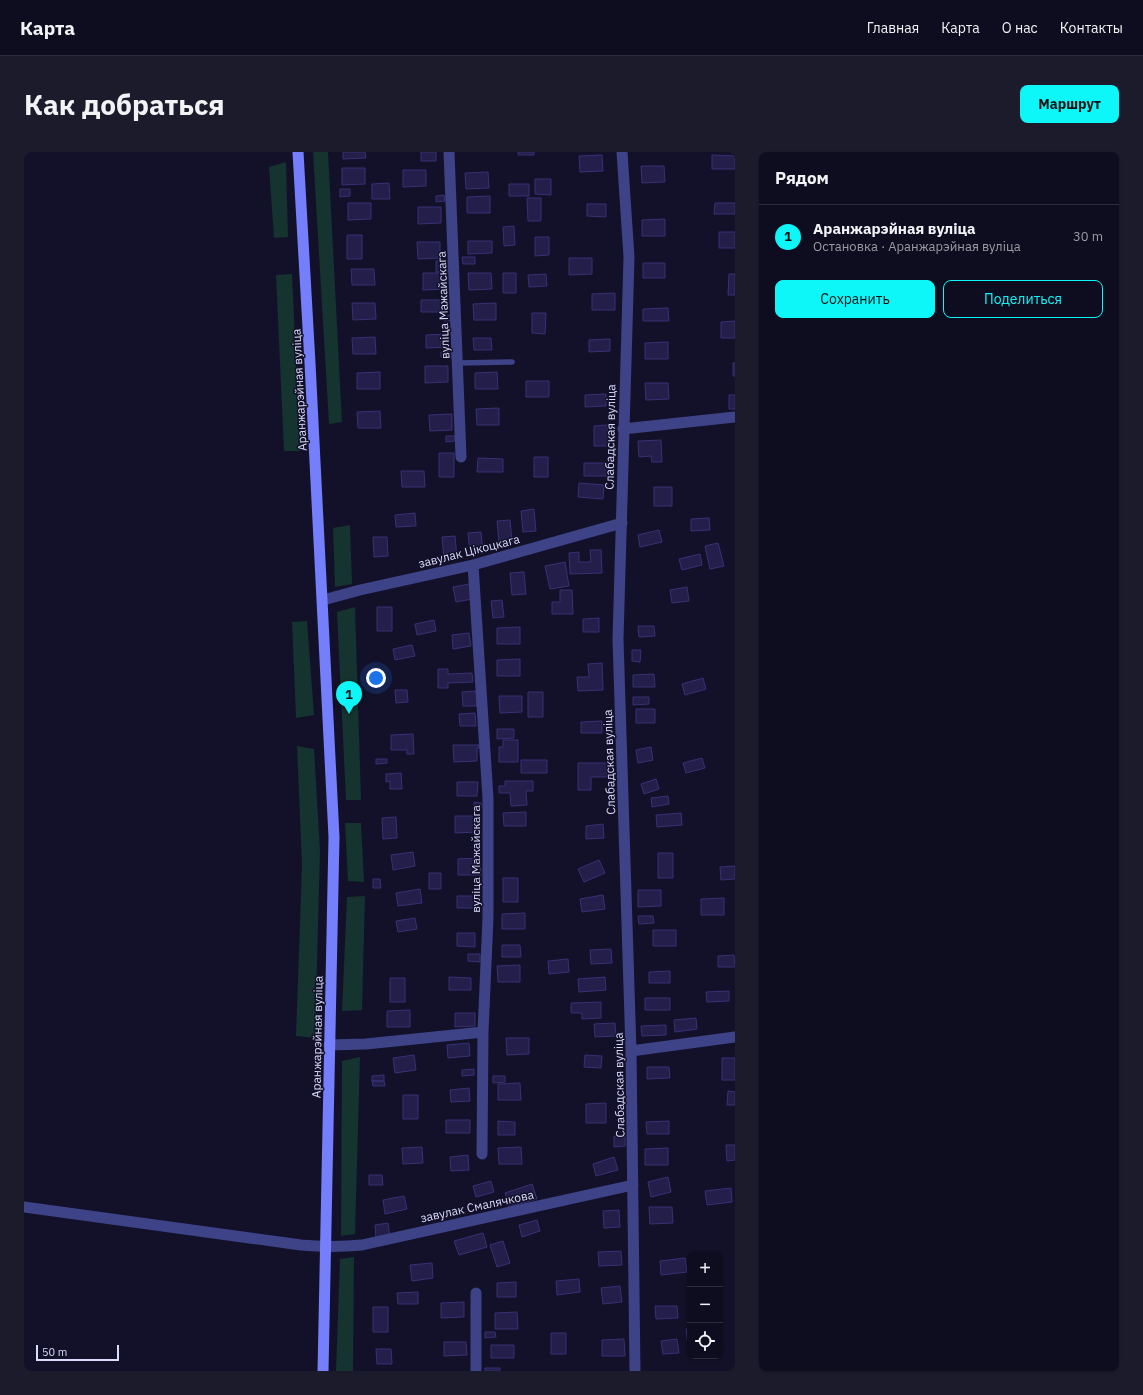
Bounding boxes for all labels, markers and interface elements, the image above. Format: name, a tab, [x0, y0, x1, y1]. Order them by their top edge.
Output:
text: Карта	[20, 16, 75, 40]
text: Главная	[867, 19, 919, 37]
text: Карта	[941, 19, 980, 37]
text: О нас	[1002, 19, 1038, 37]
text: Контакты	[1060, 19, 1123, 37]
button: Маршрут	[1020, 85, 1119, 123]
text: Как добраться	[24, 86, 225, 123]
text: Рядом	[775, 167, 829, 189]
text: Аранжарэйная вуліца	[813, 219, 976, 238]
text: 1	[784, 228, 792, 245]
text: 30 m	[1073, 228, 1103, 245]
text: Остановка · Аранжарэйная вуліца	[813, 238, 1021, 255]
street label: вуліца Мажайскага	[434, 250, 452, 359]
button: Сохранить	[775, 280, 935, 318]
button: Поделиться	[943, 280, 1103, 318]
street label: Аранжарэйная вуліца	[288, 328, 310, 451]
street label: Слабадская вуліца	[602, 384, 618, 490]
street label: завулак Цікоцкага	[417, 531, 522, 571]
your location	[366, 668, 386, 688]
pin: 1	[336, 681, 362, 714]
street label: Слабадская вуліца	[600, 709, 618, 815]
street label: вуліца Мажайскага	[468, 805, 483, 913]
street label: Аранжарэйная вуліца	[308, 975, 326, 1098]
street label: Слабадская вуліца	[611, 1032, 627, 1138]
street label: завулак Смалячкова	[419, 1187, 536, 1225]
map controls	[687, 1251, 723, 1359]
button: +	[687, 1251, 723, 1287]
button: −	[687, 1287, 723, 1323]
button: locate	[687, 1323, 723, 1359]
scale bar	[36, 1343, 119, 1362]
text: 50 m	[42, 1345, 67, 1359]

